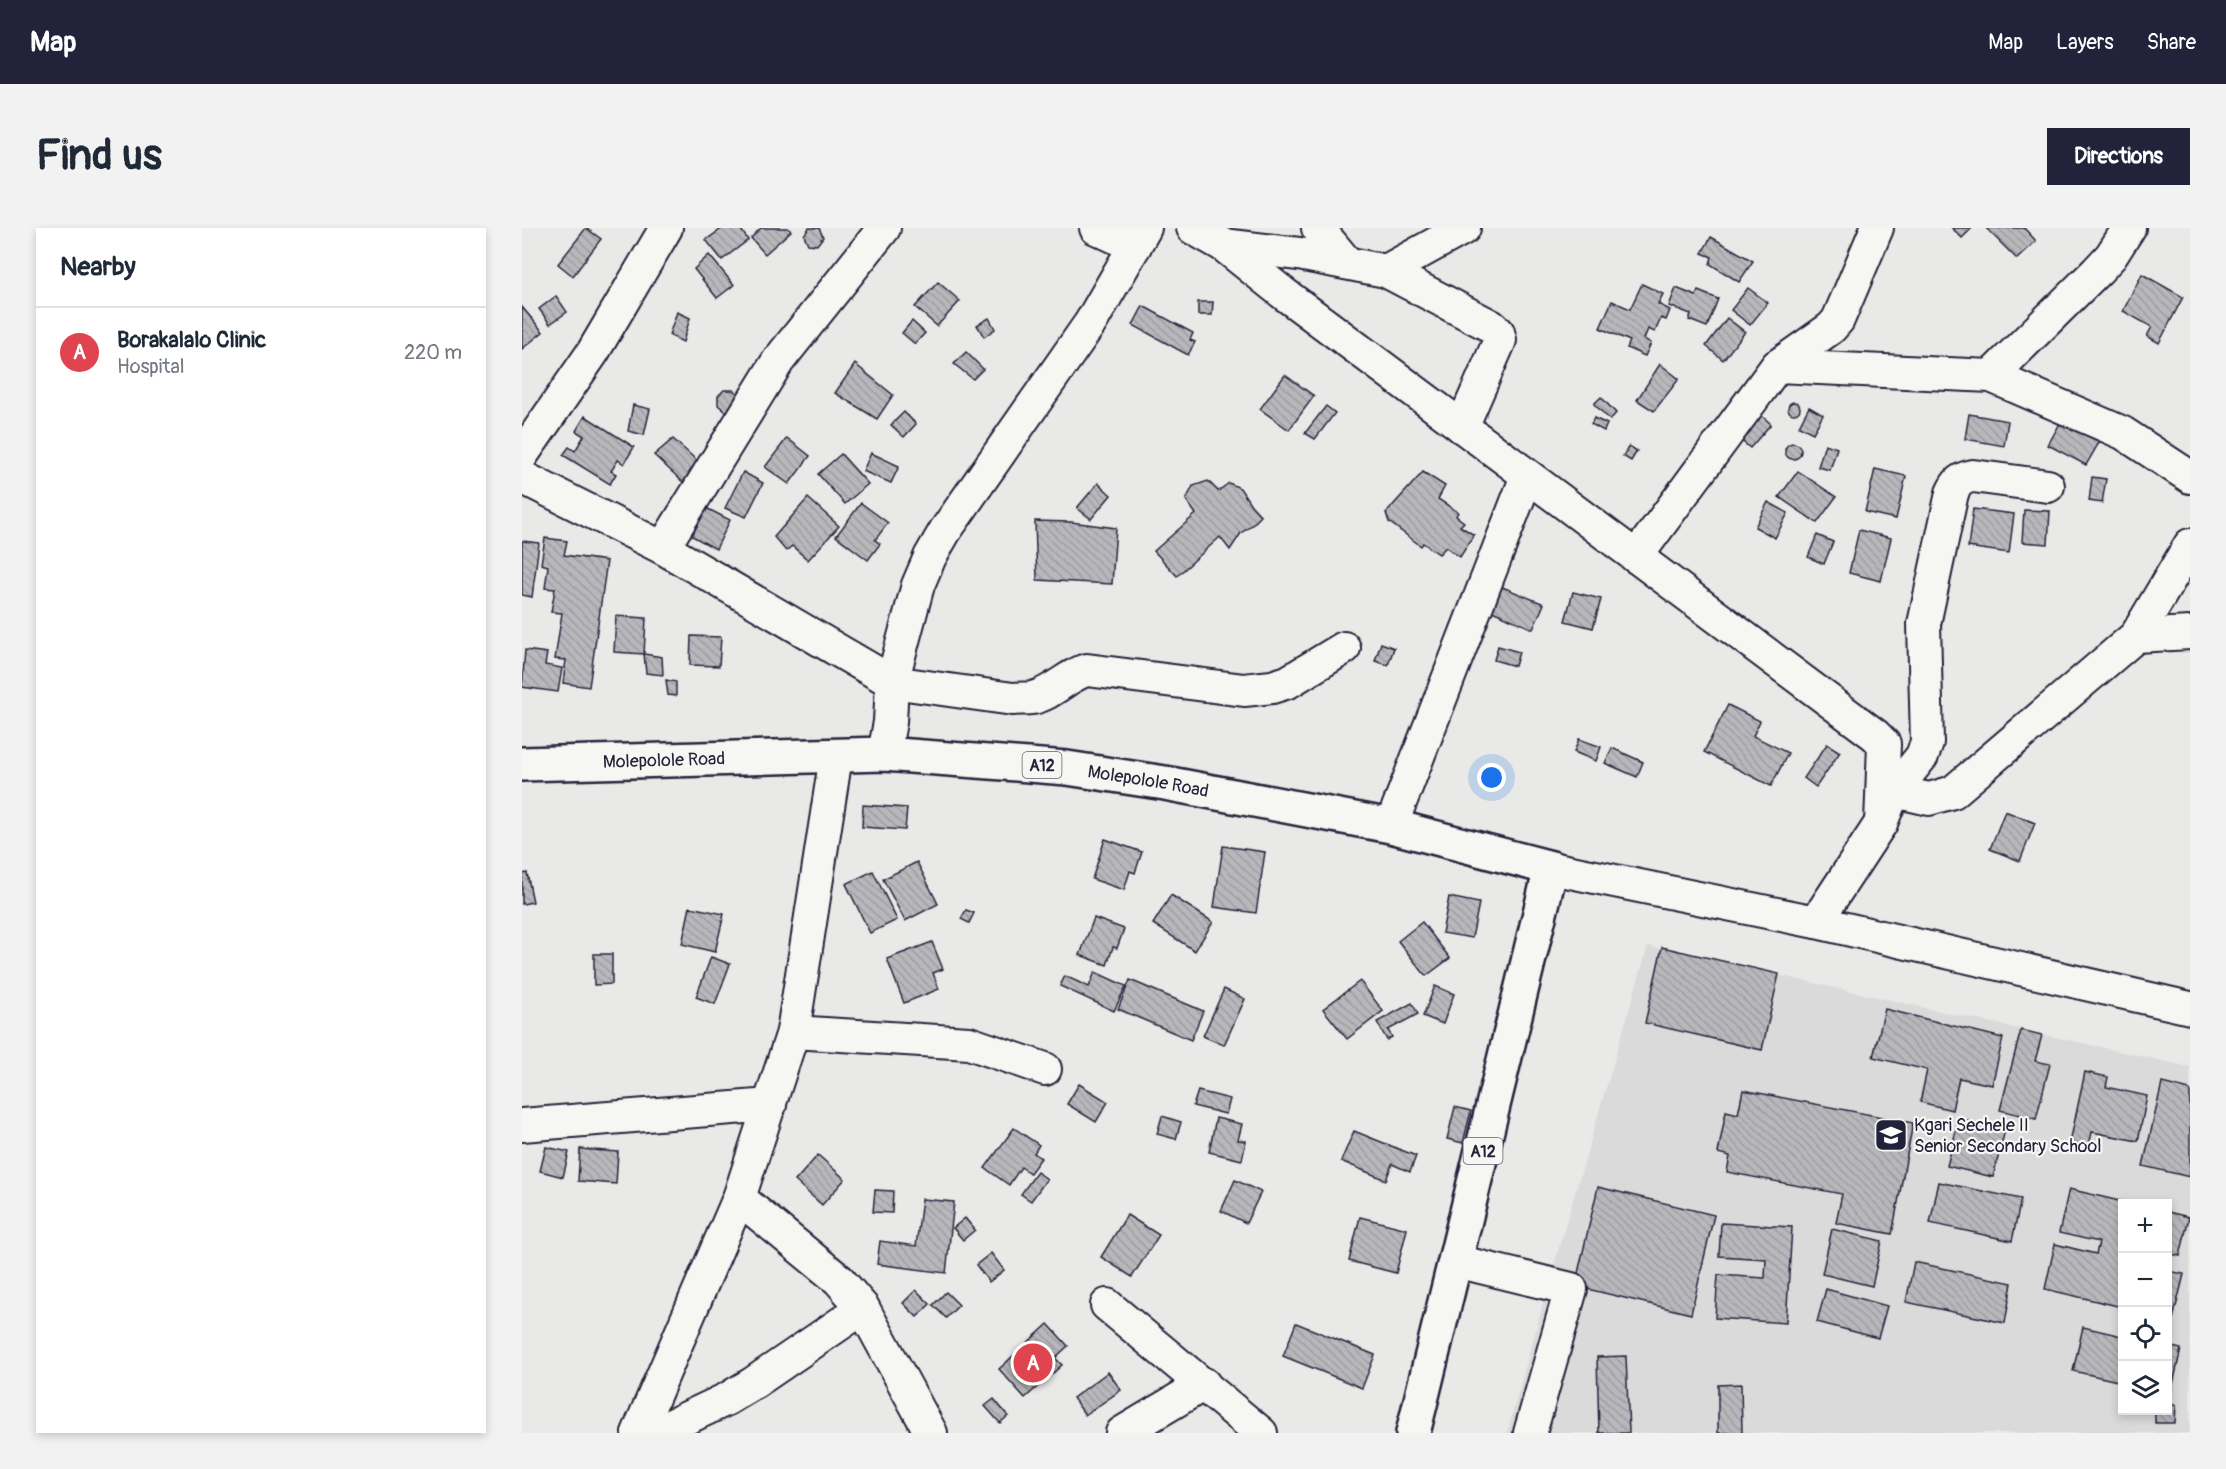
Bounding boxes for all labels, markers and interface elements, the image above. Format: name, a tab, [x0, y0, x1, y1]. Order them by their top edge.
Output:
text: Map	[30, 25, 76, 60]
text: Map	[1988, 29, 2023, 56]
text: Layers	[2056, 29, 2114, 56]
text: Share	[2147, 29, 2196, 56]
button: Directions	[2047, 128, 2190, 185]
text: Find us	[36, 130, 162, 182]
text: Nearby	[60, 251, 136, 283]
text: Borakalalo Clinic	[117, 326, 266, 354]
text: A	[73, 340, 86, 365]
text: 220 m	[404, 340, 462, 365]
text: Hospital	[117, 354, 184, 379]
street label: Molepolole Road	[602, 747, 725, 774]
road number: A12	[1022, 752, 1062, 778]
street label: Molepolole Road	[1086, 760, 1211, 803]
your location	[1477, 763, 1506, 792]
place label: Kgari Sechele II Senior Secondary School	[1914, 1114, 2102, 1158]
school or university icon: Kgari Sechele II Senior Secondary School	[1873, 1117, 1909, 1153]
road number: A12	[1464, 1138, 1502, 1164]
map controls	[2118, 1199, 2172, 1415]
button: +	[2118, 1199, 2172, 1253]
button: −	[2118, 1253, 2172, 1307]
button: locate	[2118, 1307, 2172, 1361]
pin: A	[1014, 1340, 1052, 1386]
button: layers	[2118, 1361, 2172, 1415]

